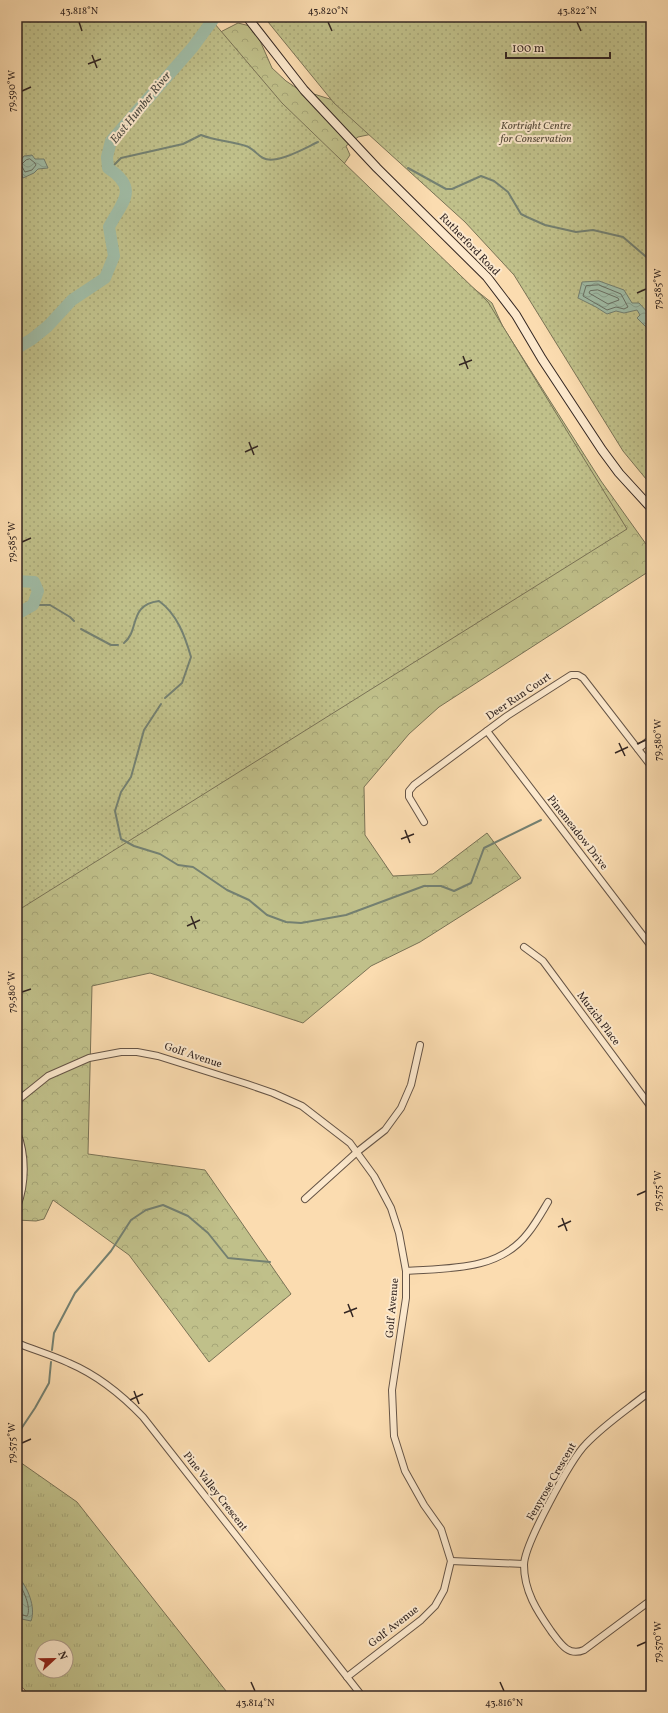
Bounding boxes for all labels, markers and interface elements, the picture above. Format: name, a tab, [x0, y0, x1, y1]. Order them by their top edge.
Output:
text: 43.818°N	[60, 4, 99, 18]
text: 43.820°N	[308, 4, 349, 18]
text: 43.822°N	[557, 4, 597, 18]
scale bar	[506, 34, 610, 60]
text: 100 m	[512, 41, 545, 57]
water label: East Humber River	[107, 68, 175, 148]
text: 79.590°W	[5, 70, 19, 112]
park label: Kortright Centre for Conservation	[498, 119, 572, 147]
street label: Rutherford Road	[435, 210, 503, 280]
text: 79.585°W	[651, 269, 665, 309]
text: 79.585°W	[5, 522, 19, 562]
street label: Deer Run Court	[484, 670, 555, 724]
text: 79.580°W	[651, 719, 665, 761]
street label: Pinemeadow Drive	[543, 792, 611, 874]
text: 79.580°W	[5, 971, 19, 1013]
street label: Muzich Place	[573, 989, 623, 1049]
street label: Golf Avenue	[162, 1040, 224, 1072]
text: 79.575°W	[651, 1171, 665, 1211]
street label: Golf Avenue	[383, 1277, 403, 1339]
text: 79.575°W	[5, 1423, 19, 1463]
street label: Fenyrose Crescent	[524, 1440, 581, 1524]
street label: Pine Valley Crescent	[179, 1449, 251, 1535]
street label: Golf Avenue	[366, 1603, 422, 1651]
text: 79.570°W	[651, 1621, 665, 1663]
north arrow	[34, 1639, 74, 1679]
text: N	[53, 1649, 70, 1662]
text: 43.814°N	[236, 1696, 275, 1710]
text: 43.816°N	[485, 1696, 524, 1710]

